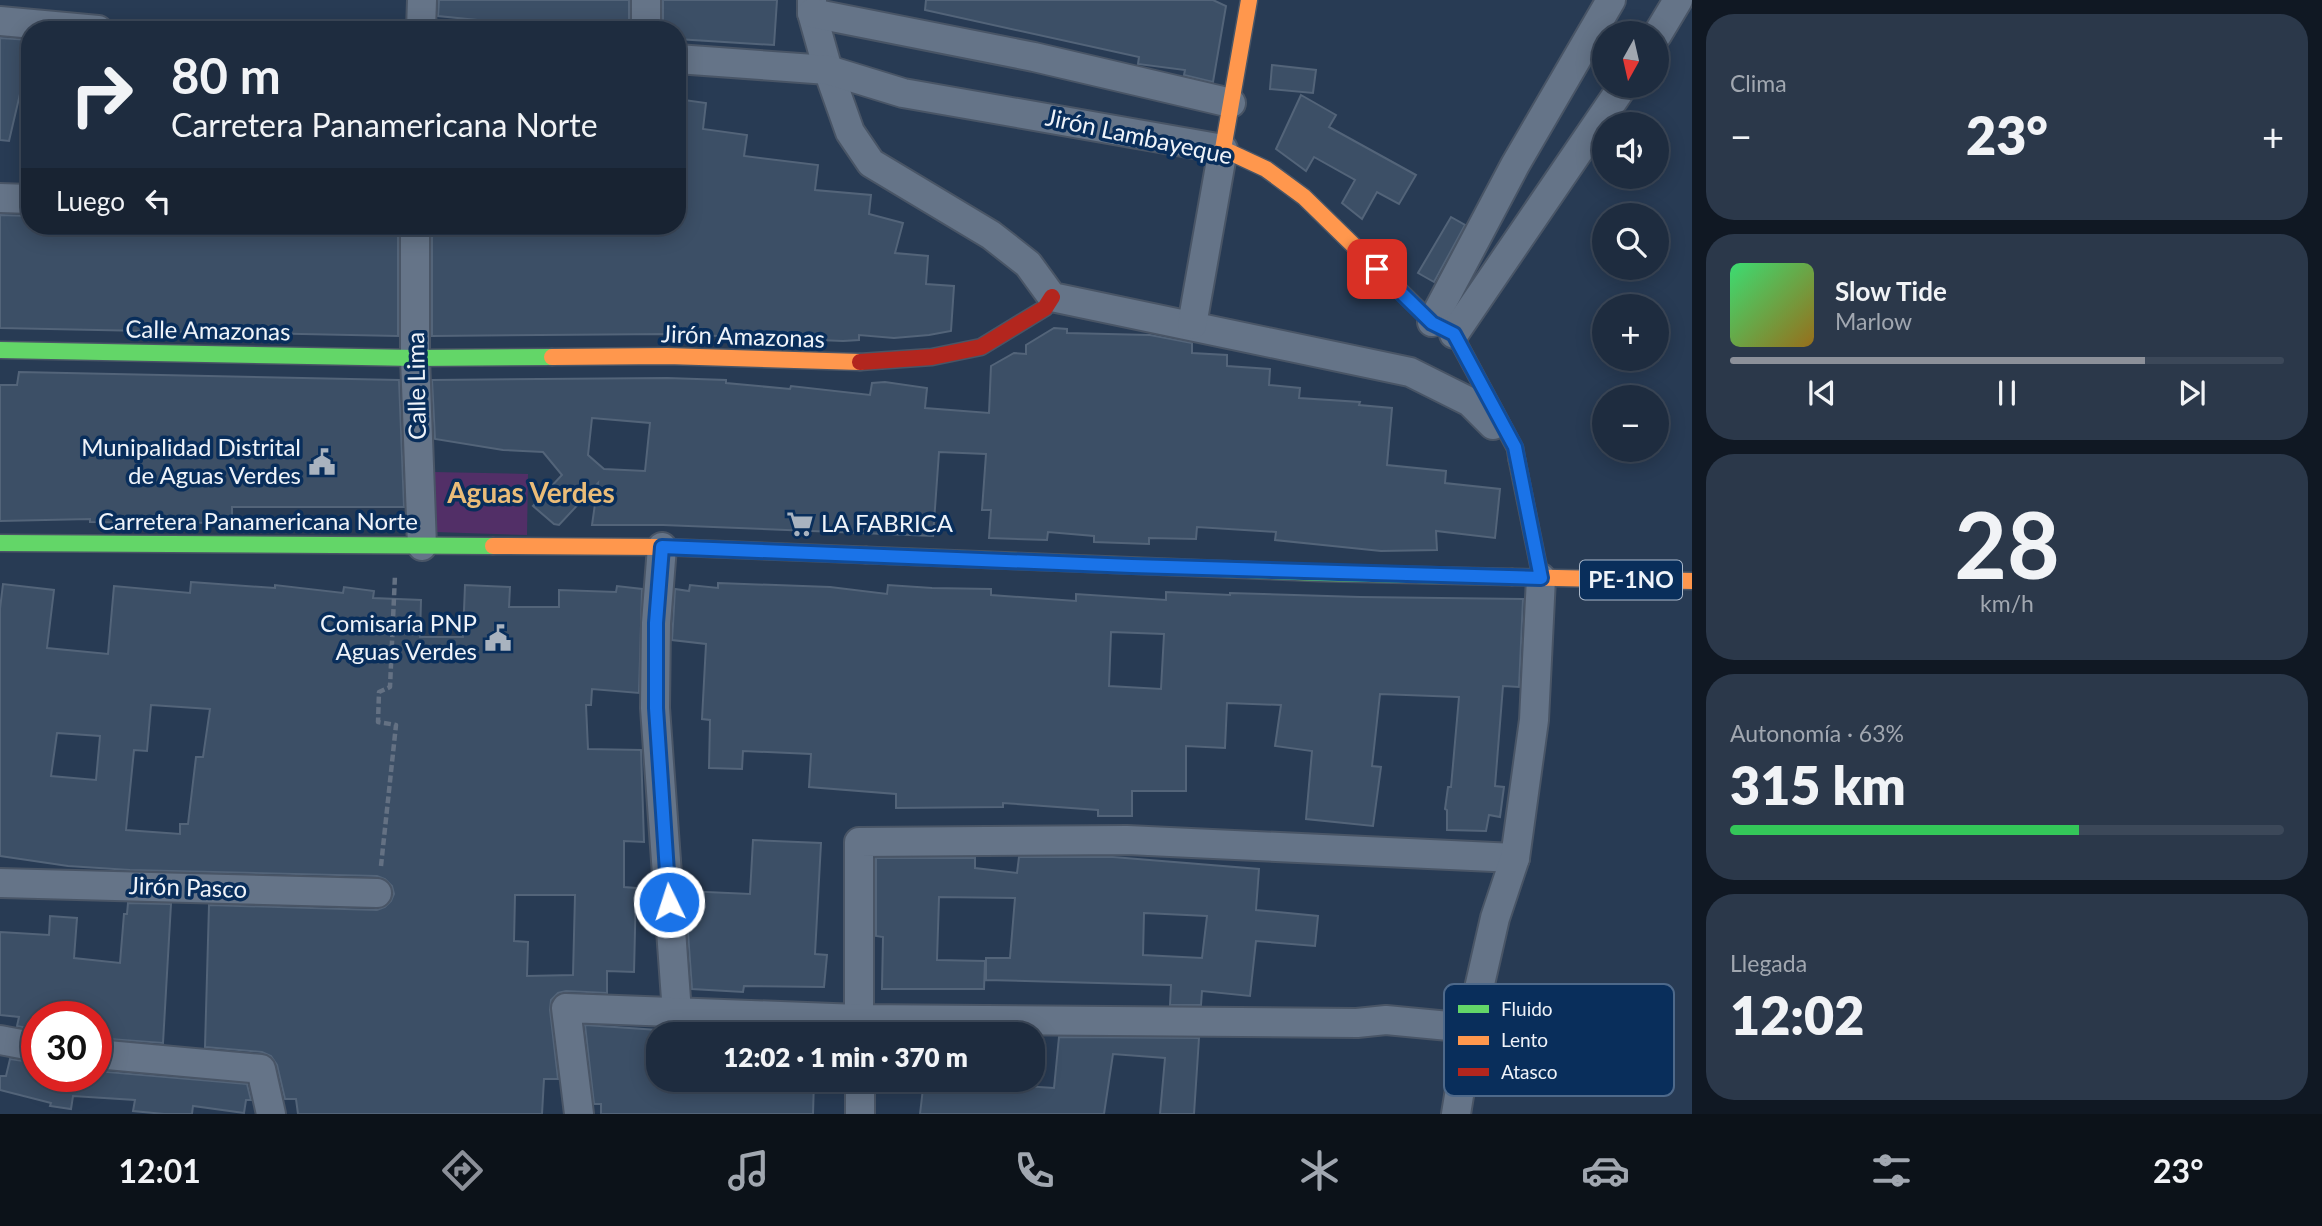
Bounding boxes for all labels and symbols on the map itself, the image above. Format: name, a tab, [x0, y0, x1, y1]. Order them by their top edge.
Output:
north arrow	[1592, 21, 1670, 98]
street label: Jirón Lambayeque	[1043, 102, 1235, 170]
pin	[1347, 239, 1407, 299]
street label: Calle Amazonas	[125, 314, 291, 345]
street label: Jirón Amazonas	[661, 318, 826, 353]
street label: Calle Lima	[400, 332, 431, 440]
place label: Munipalidad Distrital de Aguas Verdes	[81, 432, 301, 489]
public building icon: Munipalidad Distrital de Aguas Verdes	[307, 447, 337, 477]
district label: Aguas Verdes	[446, 475, 615, 509]
street label: Carretera Panamericana Norte	[98, 506, 418, 535]
place label: LA FABRICA	[821, 508, 954, 537]
supermarket icon: LA FABRICA	[785, 509, 815, 539]
road number: PE-1NO	[1580, 560, 1682, 600]
place label: Comisaría PNP Aguas Verdes	[320, 608, 477, 665]
public building icon: Comisaría PNP Aguas Verdes	[483, 623, 513, 653]
position arrow	[632, 865, 706, 939]
street label: Jirón Pasco	[128, 870, 248, 903]
legend	[1444, 984, 1674, 1096]
text: Fluido	[1501, 997, 1553, 1020]
speed limit sign: 30	[21, 1001, 112, 1092]
text: Lento	[1501, 1028, 1548, 1051]
text: Atasco	[1501, 1060, 1557, 1083]

